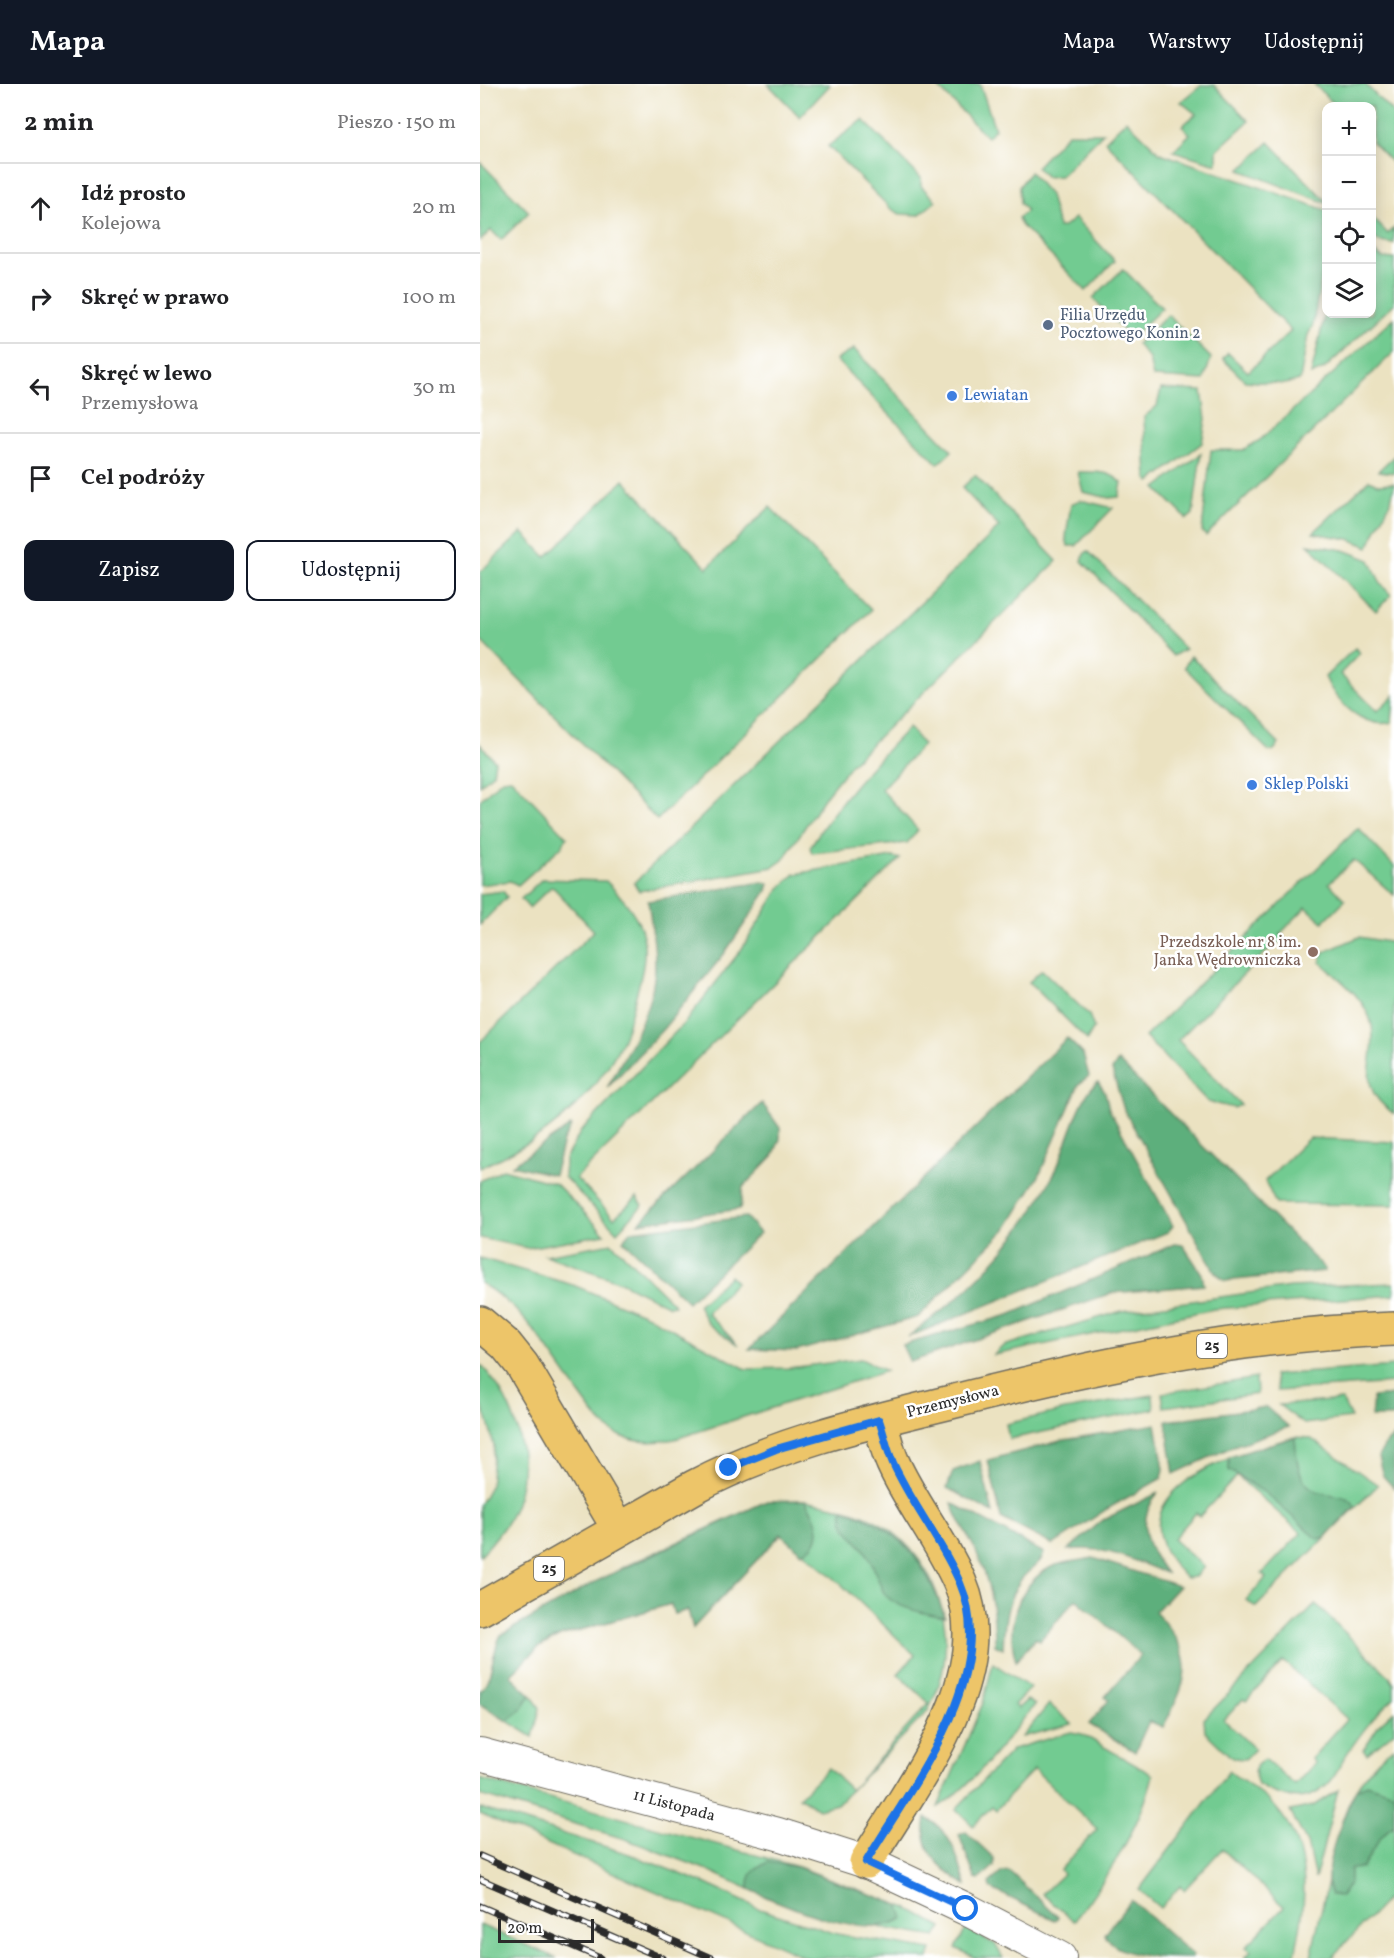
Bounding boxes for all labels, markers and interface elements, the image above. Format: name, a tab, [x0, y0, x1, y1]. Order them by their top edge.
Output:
text: Mapa	[30, 23, 105, 62]
text: Mapa	[1063, 28, 1115, 57]
text: Warstwy	[1148, 28, 1231, 57]
text: Udostępnij	[1264, 28, 1364, 57]
map controls	[1322, 102, 1376, 318]
button: +	[1322, 102, 1376, 156]
text: 2 min	[24, 105, 94, 141]
text: Pieszo · 150 m	[337, 109, 456, 137]
button: −	[1322, 156, 1376, 210]
text: Idź prosto	[81, 179, 186, 210]
icon: ahead	[24, 192, 57, 225]
text: 20 m	[412, 194, 456, 222]
text: Kolejowa	[81, 210, 161, 238]
button: locate	[1322, 210, 1376, 264]
button: layers	[1322, 264, 1376, 318]
icon: right	[24, 282, 57, 315]
text: Skręć w prawo	[81, 283, 229, 314]
text: 100 m	[402, 284, 456, 312]
place label: Filia Urzędu Pocztowego Konin 2	[1060, 305, 1201, 345]
marker: Filia Urzędu Pocztowego Konin 2	[1041, 318, 1055, 332]
text: Skręć w lewo	[81, 359, 212, 390]
icon: left	[24, 372, 57, 405]
text: 30 m	[412, 374, 456, 402]
place label: Lewiatan	[964, 385, 1028, 407]
marker: Lewiatan	[945, 389, 959, 403]
text: Przemysłowa	[81, 390, 199, 418]
icon: arrive	[24, 462, 57, 495]
text: Cel podróży	[81, 463, 205, 494]
button: Zapisz	[24, 540, 234, 601]
button: Udostępnij	[246, 540, 456, 601]
place label: Sklep Polski	[1264, 774, 1349, 796]
marker: Sklep Polski	[1245, 778, 1259, 792]
place label: Przedszkole nr 8 im. Janka Wędrowniczka	[1154, 932, 1301, 972]
marker: Przedszkole nr 8 im. Janka Wędrowniczka	[1306, 945, 1320, 959]
road number: 25	[1197, 1334, 1227, 1358]
street label: Przemysłowa	[905, 1380, 1001, 1424]
route end	[715, 1454, 741, 1480]
road number: 25	[534, 1557, 564, 1581]
street label: 11 Listopada	[630, 1784, 718, 1828]
route start	[952, 1895, 978, 1921]
scale bar	[498, 1916, 594, 1944]
text: 20 m	[507, 1918, 542, 1940]

